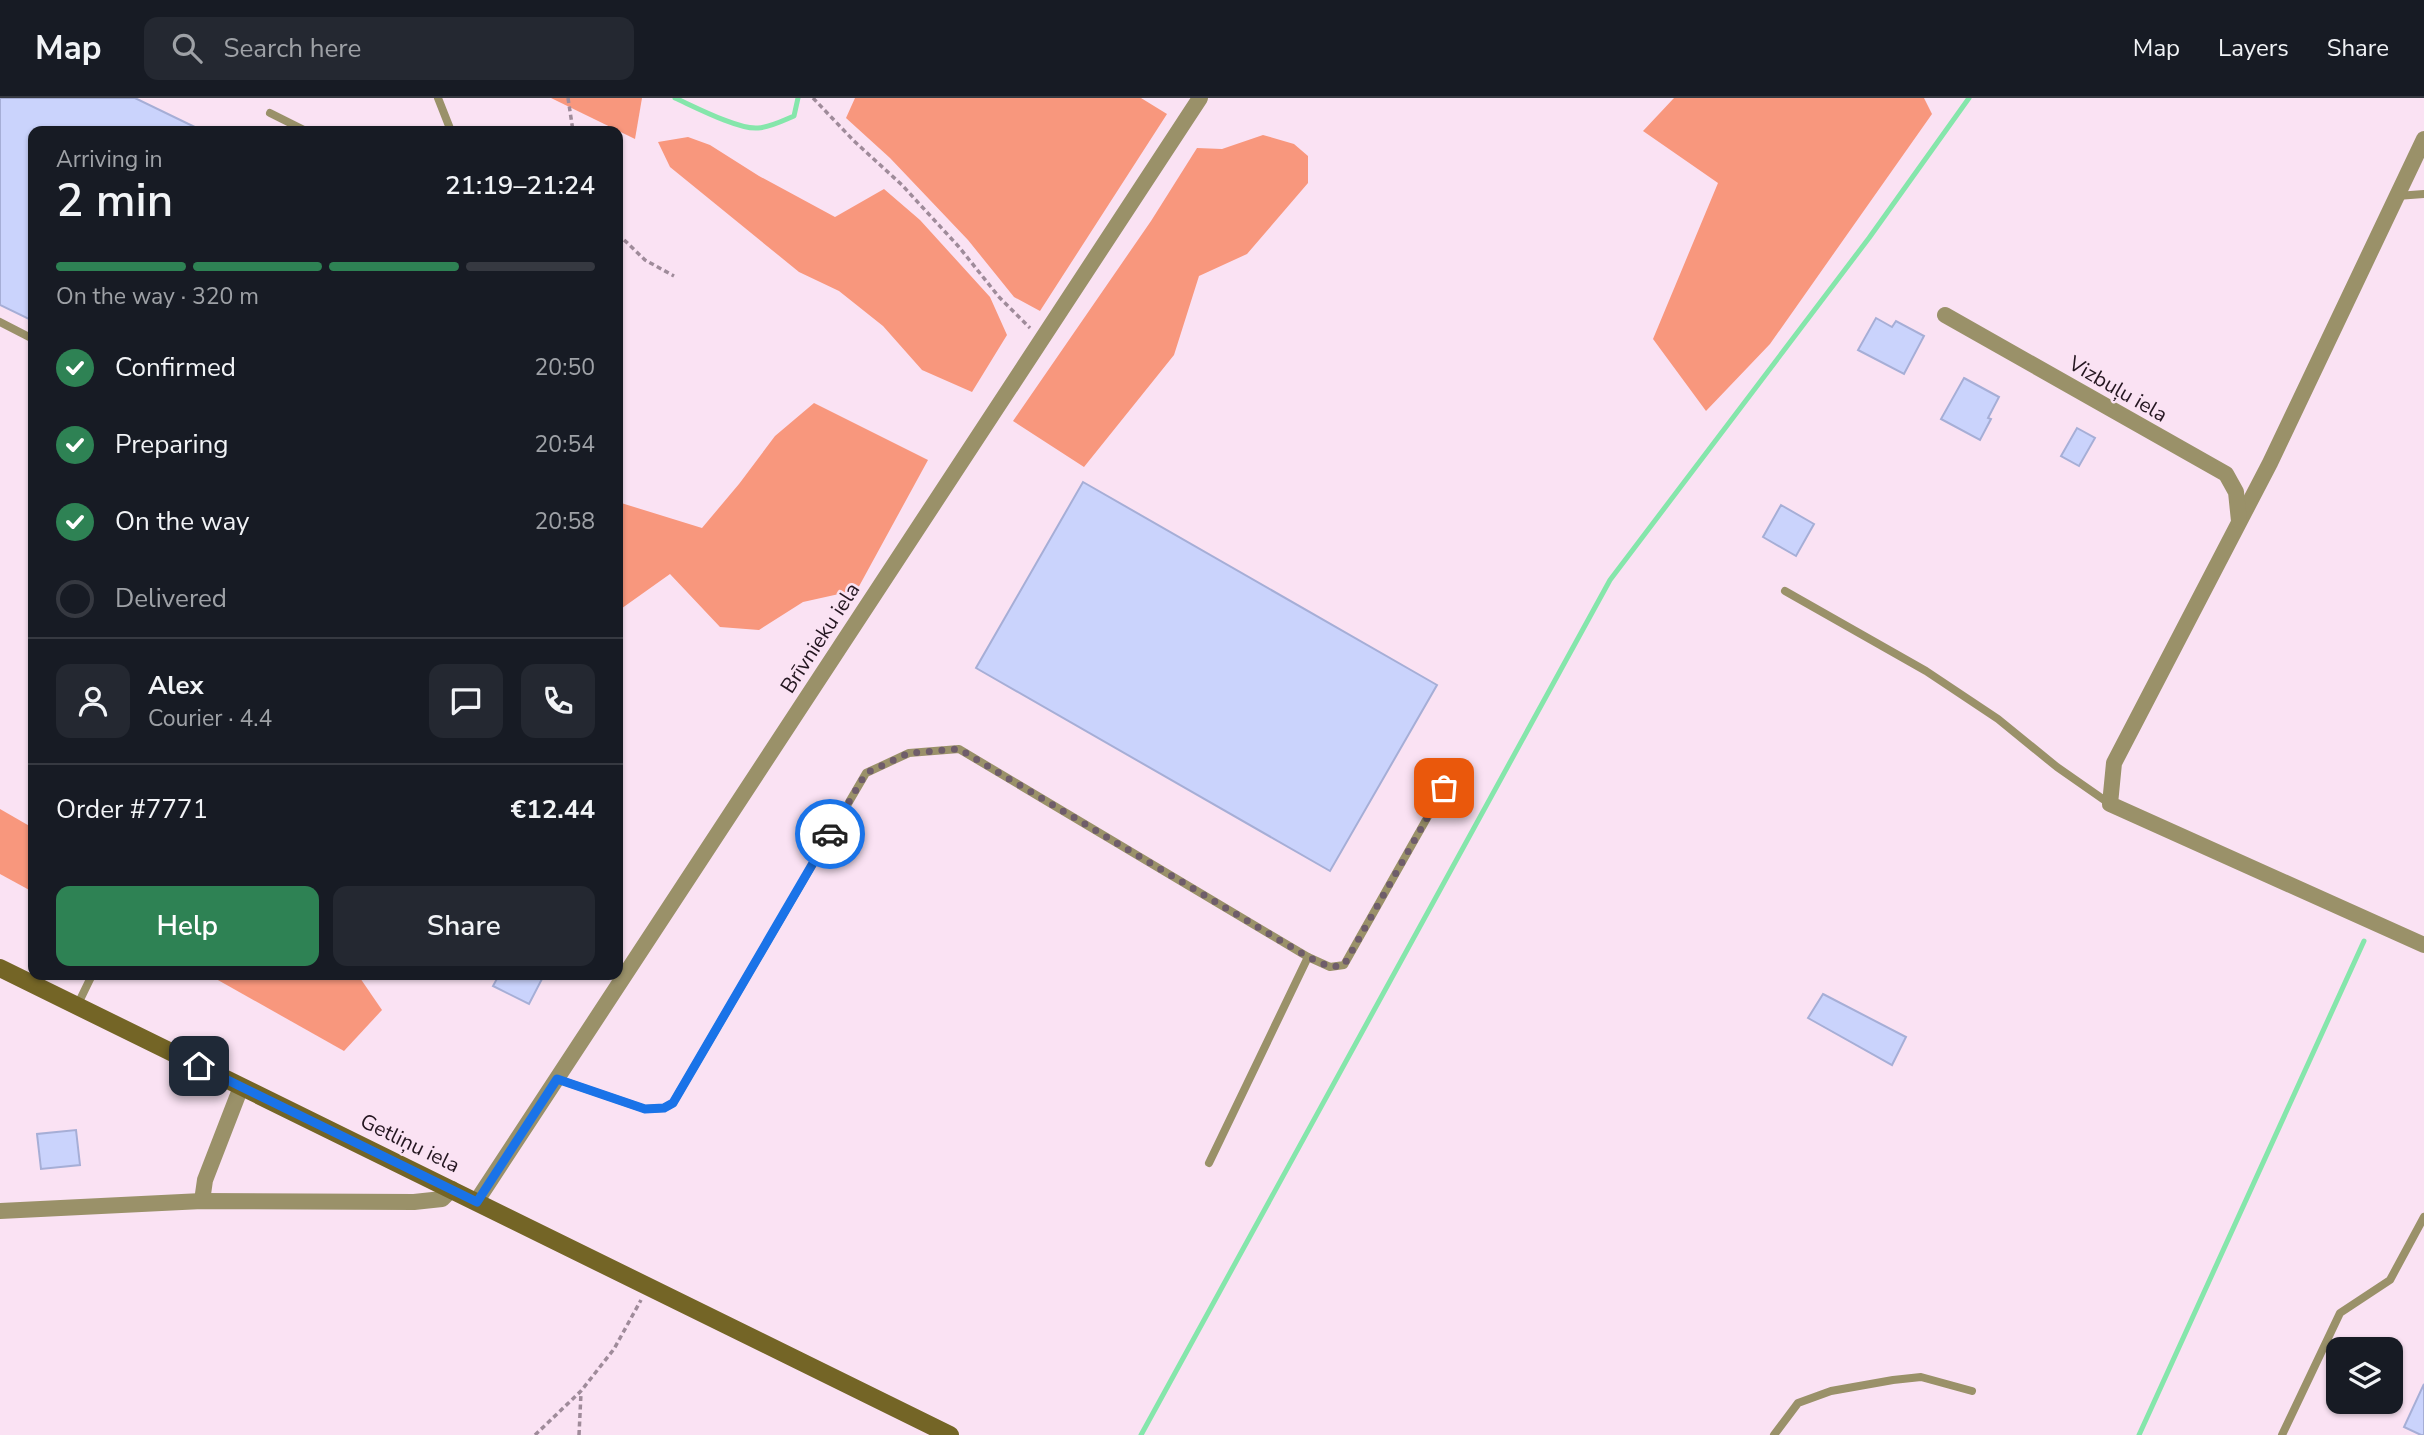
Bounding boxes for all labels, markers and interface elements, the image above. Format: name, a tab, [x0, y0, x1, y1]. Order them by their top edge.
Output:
search box	[144, 17, 634, 80]
text: Map	[35, 26, 102, 71]
icon: search	[168, 29, 206, 67]
text: Search here	[224, 31, 361, 66]
text: Map	[2133, 32, 2180, 64]
text: Layers	[2218, 32, 2289, 64]
text: Share	[2327, 32, 2389, 64]
text: Arriving in	[56, 144, 163, 175]
text: 21:19–21:24	[445, 168, 595, 203]
text: 2 min	[56, 169, 173, 232]
text: On the way · 320 m	[56, 281, 259, 312]
icon: check	[56, 349, 94, 387]
street label: Vizbuļu iela	[2063, 349, 2173, 429]
text: Confirmed	[115, 350, 236, 385]
text: 20:50	[535, 352, 595, 383]
icon: check	[56, 426, 94, 464]
text: Preparing	[115, 427, 228, 462]
text: 20:54	[535, 429, 595, 460]
icon: check	[56, 503, 94, 541]
text: On the way	[115, 504, 249, 539]
text: 20:58	[535, 506, 595, 537]
street label: Brīvnieku iela	[774, 577, 866, 699]
text: Delivered	[115, 581, 227, 616]
button: person	[56, 664, 130, 738]
button: chat	[429, 664, 503, 738]
button: phone	[521, 664, 595, 738]
text: Alex	[148, 668, 204, 703]
text: Courier · 4.4	[148, 703, 272, 734]
pin	[1414, 758, 1474, 818]
icon: bag	[1425, 769, 1463, 807]
text: Order #7771	[56, 792, 208, 827]
text: €12.44	[511, 792, 595, 827]
courier	[795, 799, 865, 869]
icon: car	[811, 815, 849, 853]
button: Help	[56, 886, 319, 966]
button: Share	[333, 886, 595, 966]
pin	[169, 1036, 229, 1096]
icon: home	[180, 1047, 218, 1085]
street label: Getliņu iela	[356, 1107, 464, 1179]
map controls	[2326, 1337, 2403, 1414]
button: layers	[2326, 1337, 2403, 1414]

